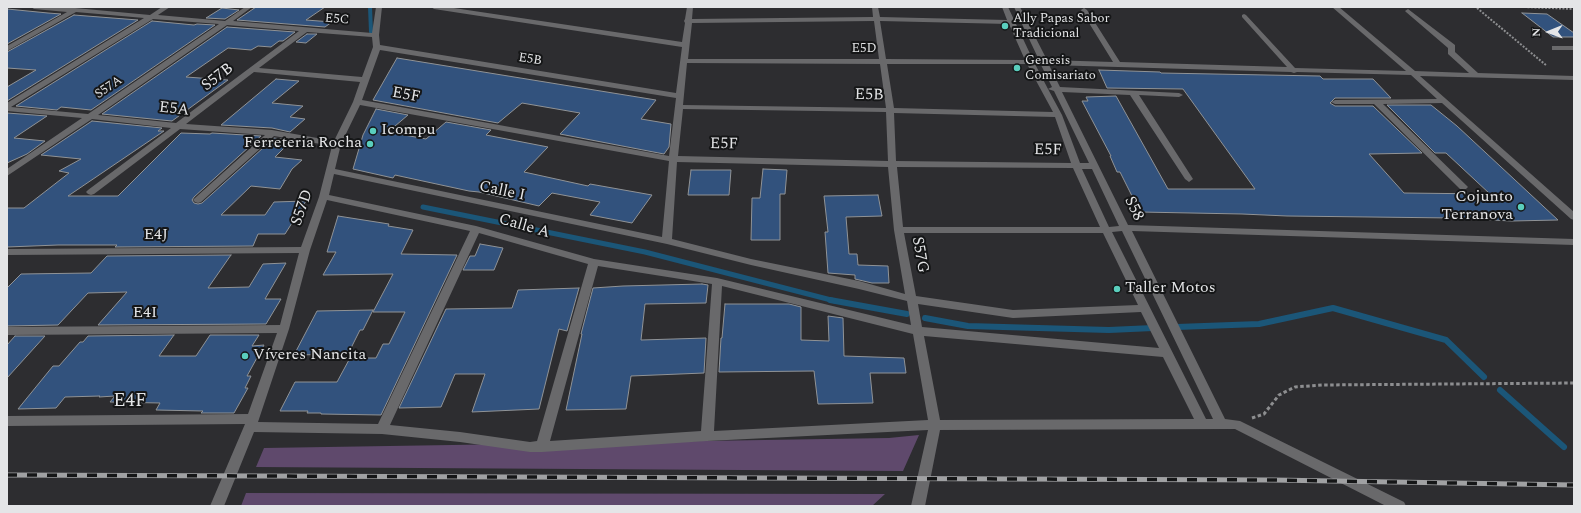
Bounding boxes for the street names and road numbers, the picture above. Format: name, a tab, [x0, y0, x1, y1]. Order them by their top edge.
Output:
street label: E5C	[324, 11, 350, 29]
street label: E5D	[851, 41, 877, 57]
street label: E5B	[517, 50, 543, 70]
street label: S57B	[198, 60, 238, 96]
street label: S57A	[92, 73, 126, 103]
street label: E5F	[390, 84, 422, 108]
street label: E5B	[854, 86, 884, 106]
street label: E5A	[158, 99, 190, 121]
street label: E5F	[710, 135, 738, 155]
street label: E5F	[1034, 141, 1062, 161]
street label: Calle I	[477, 178, 527, 206]
street label: S57D	[288, 187, 318, 229]
street label: S58	[1119, 194, 1147, 224]
street label: Calle A	[496, 211, 552, 243]
street label: E4J	[144, 226, 168, 246]
street label: S57G	[906, 235, 932, 275]
street label: E4I	[133, 304, 157, 324]
street label: E4F	[113, 391, 147, 413]

